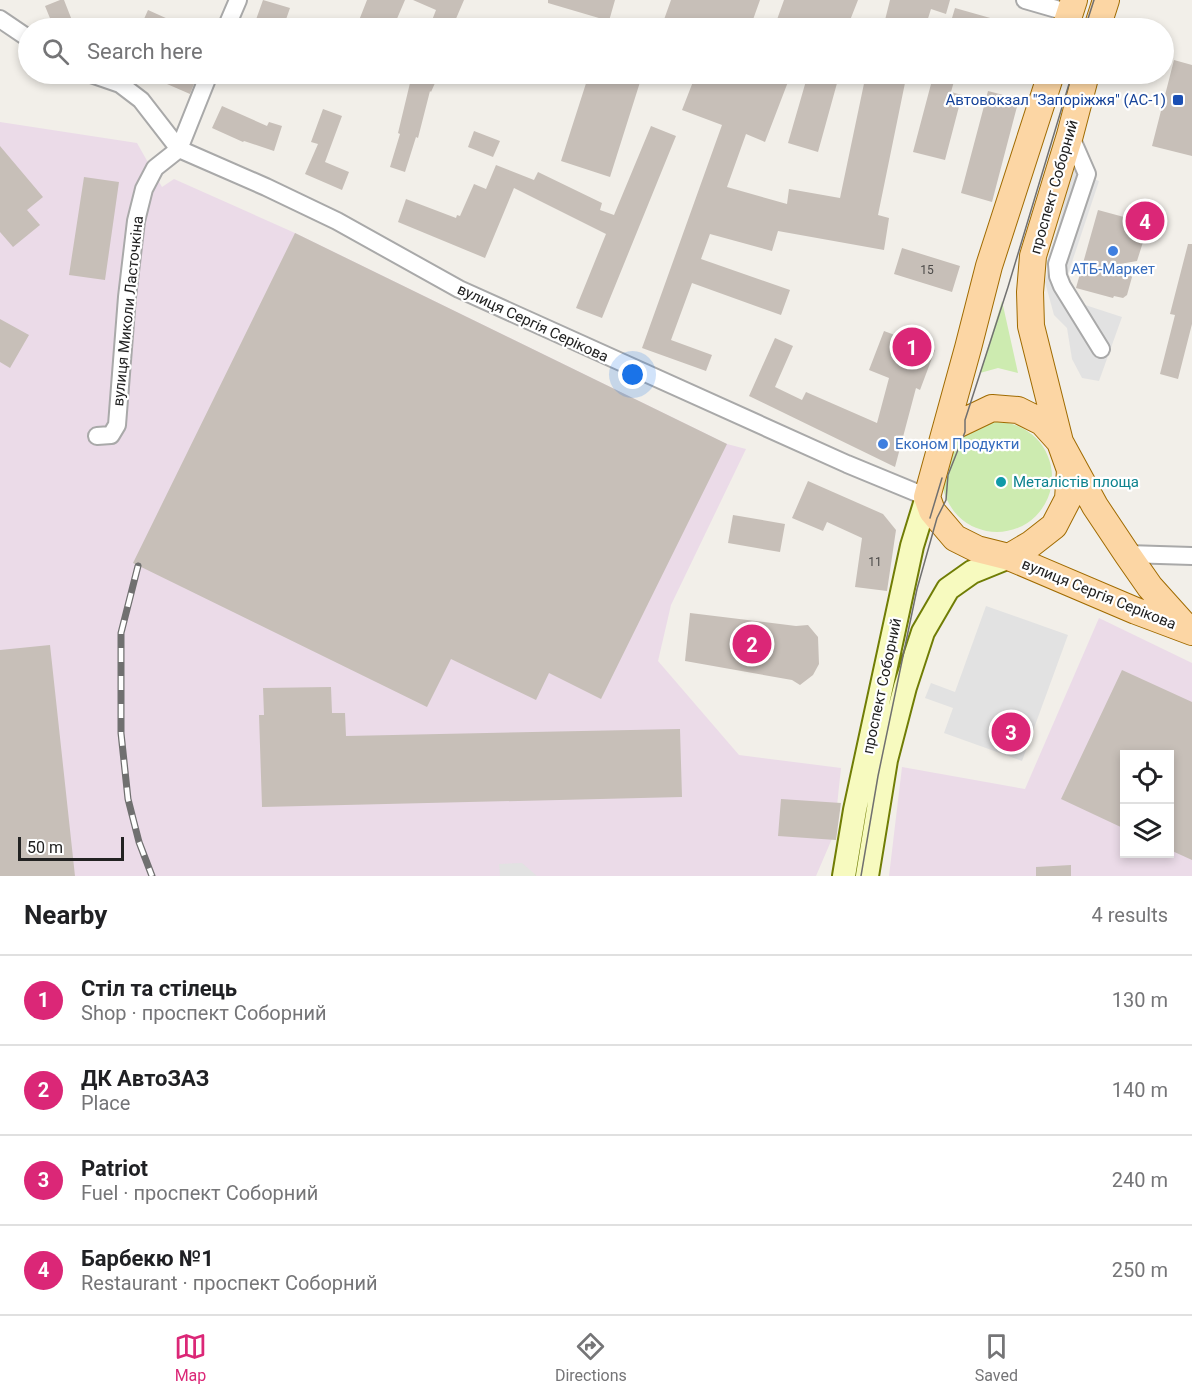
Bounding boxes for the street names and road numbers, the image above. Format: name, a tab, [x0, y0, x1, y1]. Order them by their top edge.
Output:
street label: проспект Соборний	[1026, 118, 1082, 256]
street label: вулиця Миколи Ласточкіна	[109, 215, 147, 407]
street label: вулиця Сергія Серікова	[455, 280, 611, 366]
street label: вулиця Сергія Серікова	[1019, 555, 1179, 633]
street label: проспект Соборний	[859, 616, 905, 756]

